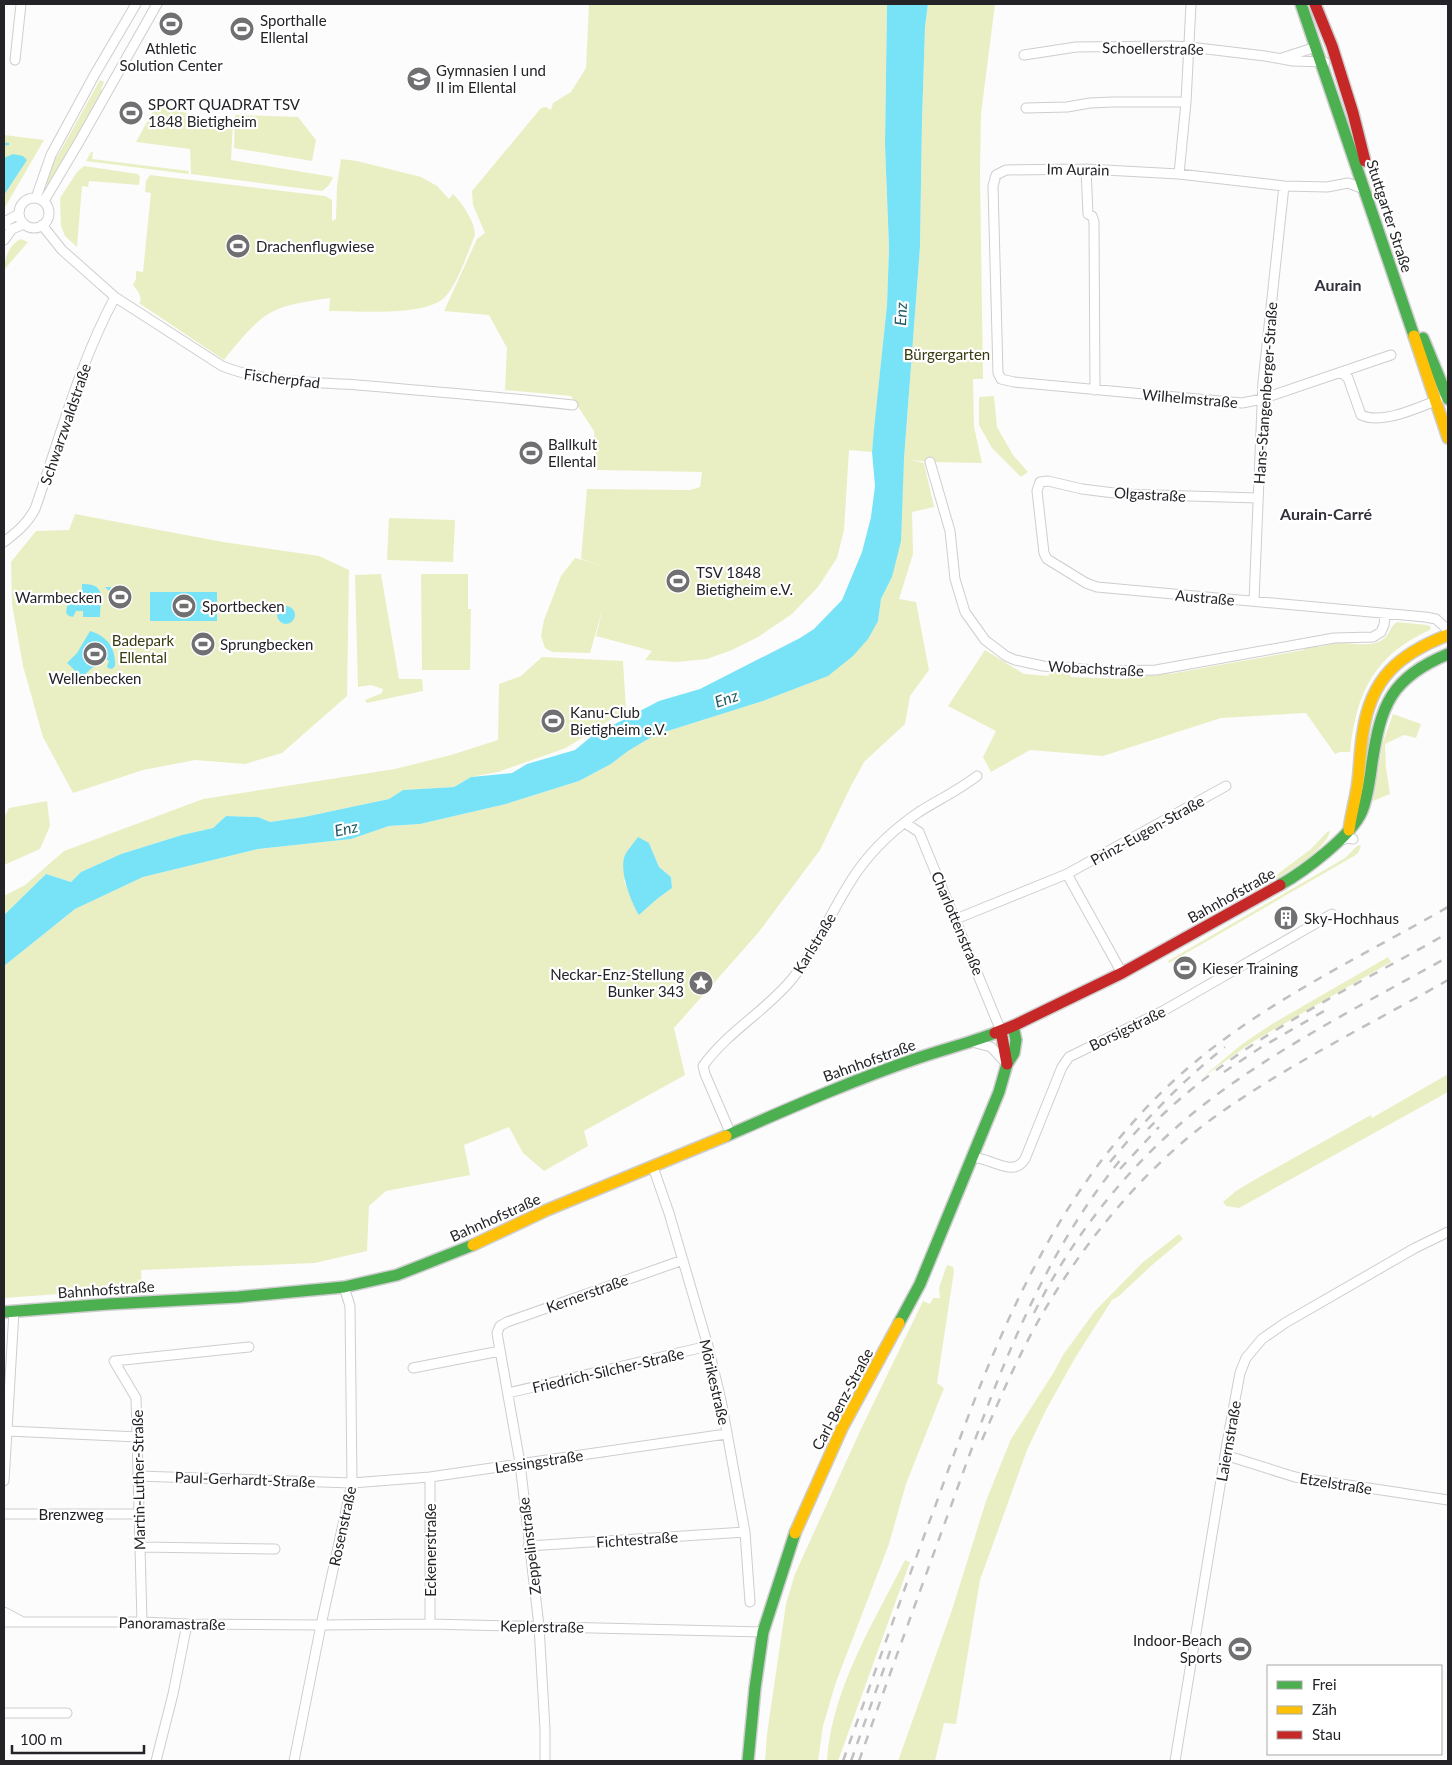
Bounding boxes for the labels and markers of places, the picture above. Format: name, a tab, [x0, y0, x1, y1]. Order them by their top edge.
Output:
sports icon: Athletic Solution Center	[158, 11, 184, 37]
place label: Sporthalle Ellental	[260, 11, 327, 46]
sports icon: Sporthalle Ellental	[229, 16, 255, 42]
place label: Athletic Solution Center	[119, 39, 223, 74]
place label: Gymnasien I und II im Ellental	[436, 61, 546, 96]
school or university icon: Gymnasien I und II im Ellental	[406, 66, 432, 92]
place label: SPORT QUADRAT TSV 1848 Bietigheim	[148, 95, 301, 130]
sports icon: SPORT QUADRAT TSV 1848 Bietigheim	[118, 100, 144, 126]
sports icon: Drachenflugwiese	[225, 233, 251, 259]
place label: Drachenflugwiese	[256, 237, 375, 255]
place label: Ballkult Ellental	[548, 435, 598, 470]
sports icon: Ballkult Ellental	[518, 440, 544, 466]
place label: TSV 1848 Bietigheim e.V.	[696, 563, 793, 598]
sports icon: TSV 1848 Bietigheim e.V.	[665, 568, 691, 594]
sports icon: Warmbecken	[107, 584, 133, 610]
place label: Warmbecken	[15, 588, 102, 606]
sports icon: Sportbecken	[171, 593, 197, 619]
place label: Sportbecken	[202, 597, 285, 615]
sports icon: Sprungbecken	[190, 631, 216, 657]
place label: Sprungbecken	[220, 635, 313, 653]
sports icon: Wellenbecken	[82, 641, 108, 667]
place label: Wellenbecken	[49, 669, 141, 687]
place label: Kanu-Club Bietigheim e.V.	[570, 703, 667, 738]
sports icon: Kanu-Club Bietigheim e.V.	[540, 708, 566, 734]
building icon: Sky-Hochhaus	[1273, 905, 1299, 931]
place label: Sky-Hochhaus	[1304, 909, 1399, 927]
sports icon: Kieser Training	[1172, 955, 1198, 981]
place label: Kieser Training	[1202, 959, 1298, 977]
place label: Neckar-Enz-Stellung Bunker 343	[550, 965, 684, 1000]
place icon: Neckar-Enz-Stellung Bunker 343	[688, 970, 714, 996]
place label: Indoor-Beach Sports	[1133, 1631, 1222, 1666]
sports icon: Indoor-Beach Sports	[1227, 1636, 1253, 1662]

